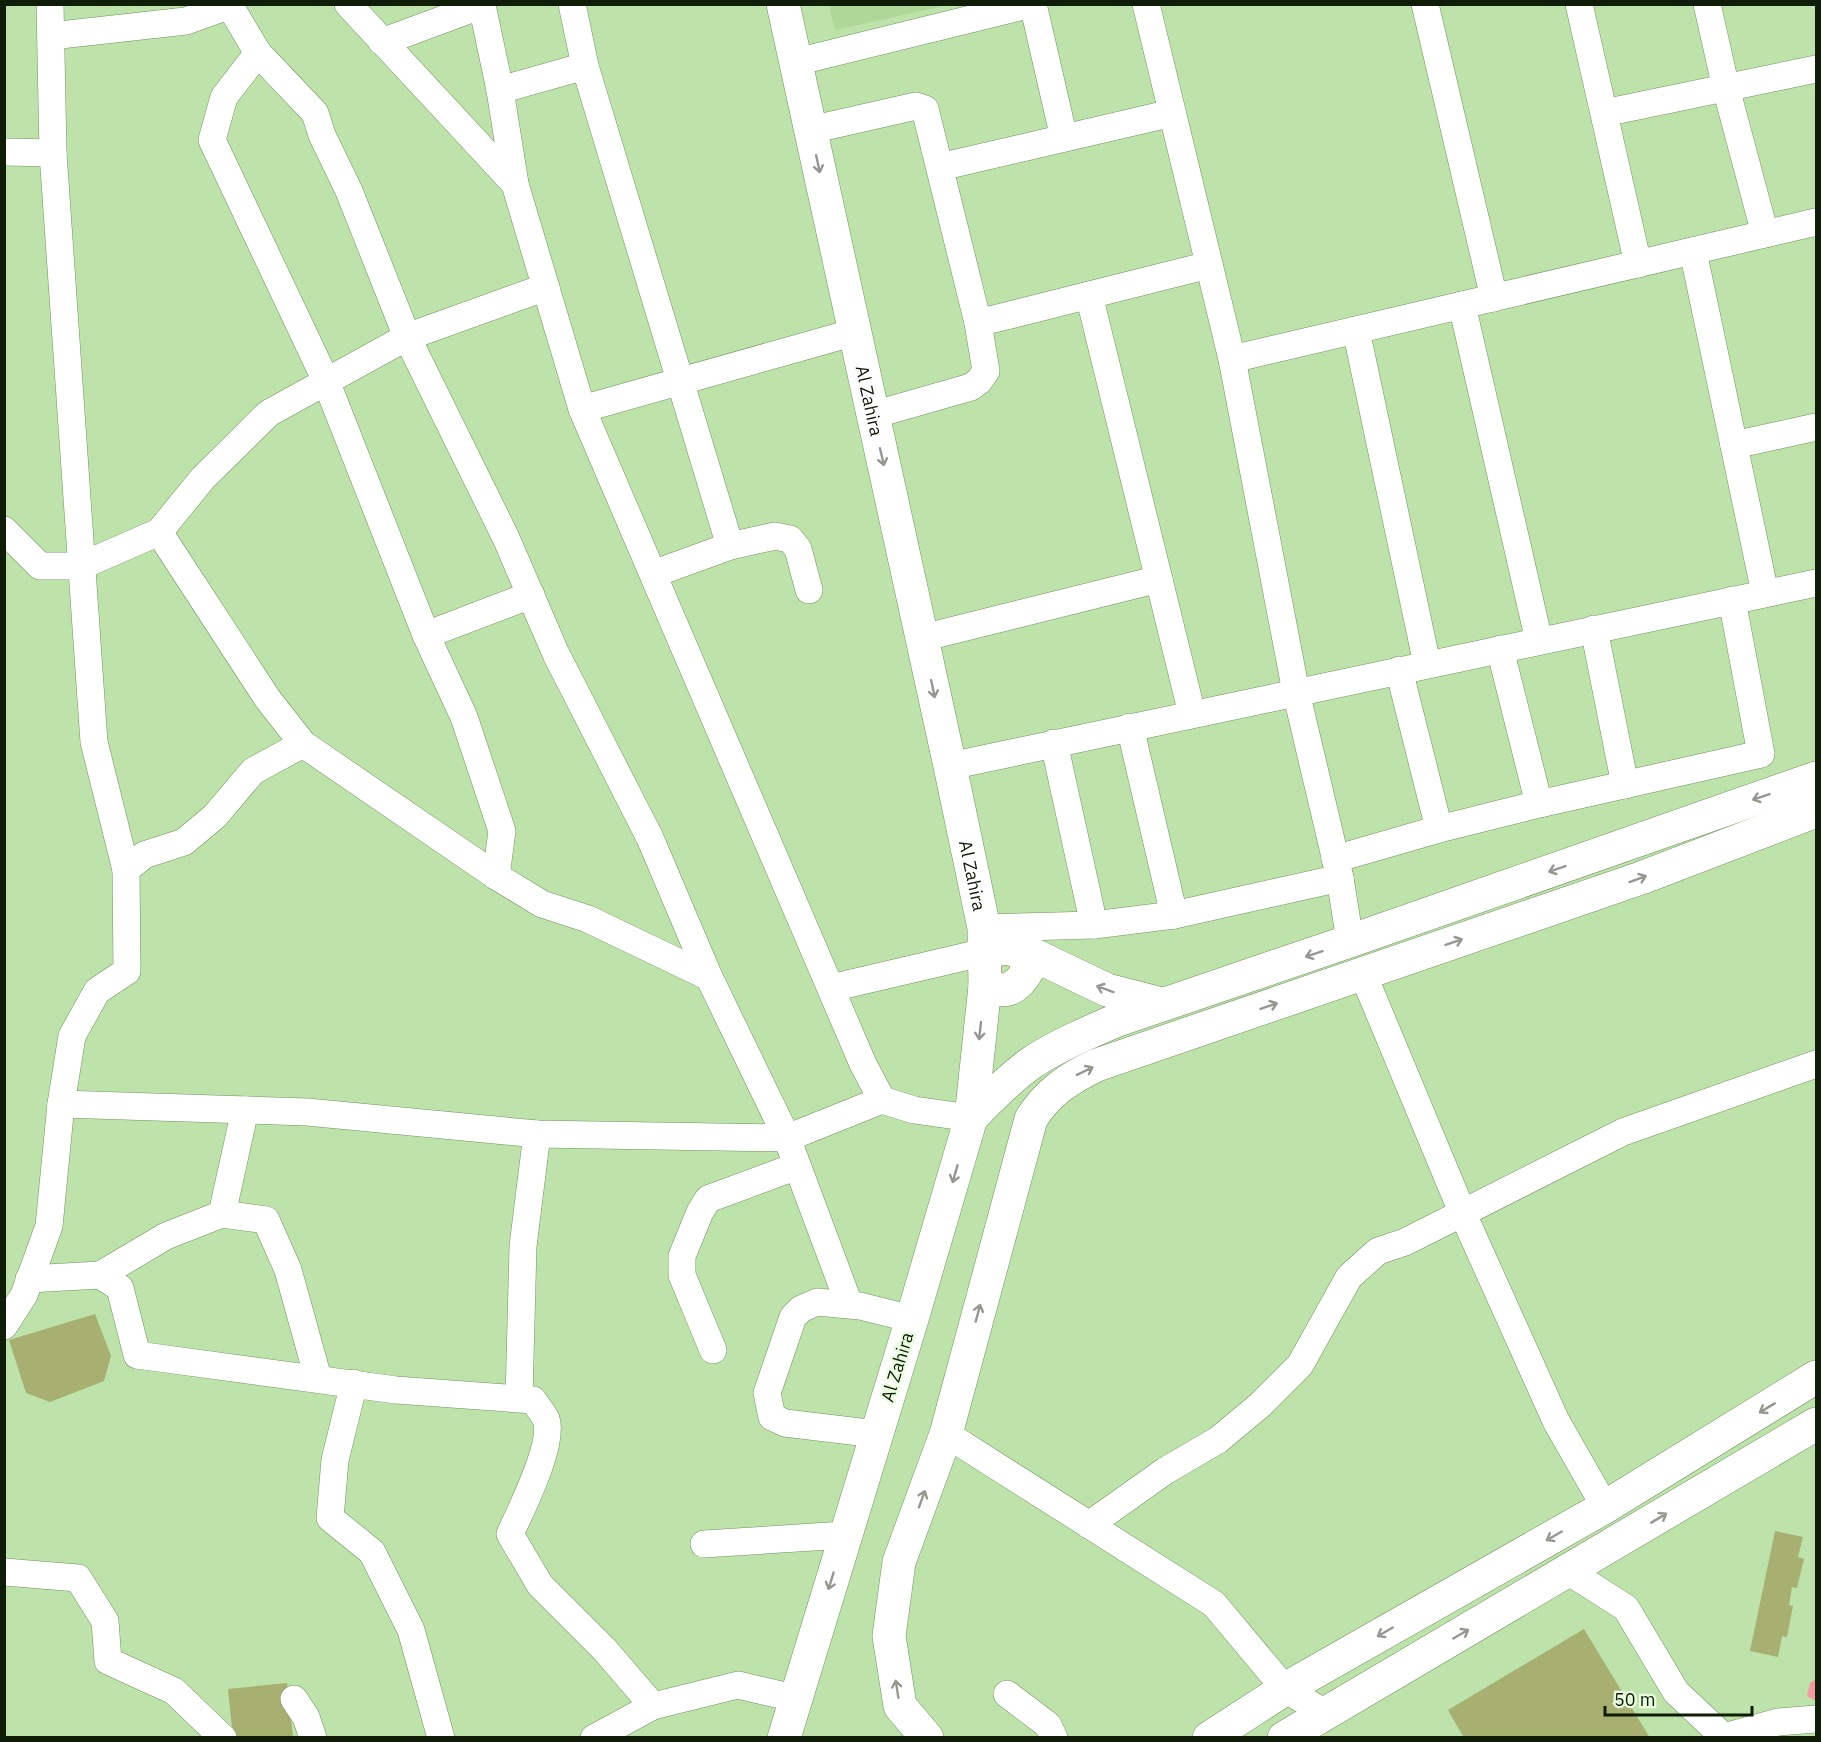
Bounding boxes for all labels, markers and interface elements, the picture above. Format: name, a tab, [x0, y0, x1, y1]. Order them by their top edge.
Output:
one-way arrow	[813, 154, 824, 173]
street label: Al Zahira	[851, 363, 889, 438]
one-way arrow	[877, 447, 888, 467]
one-way arrow	[928, 679, 940, 698]
one-way arrow	[1752, 793, 1771, 804]
street label: Al Zahira	[954, 838, 992, 913]
one-way arrow	[1548, 864, 1567, 875]
one-way arrow	[1628, 872, 1647, 883]
one-way arrow	[1444, 936, 1462, 947]
one-way arrow	[1305, 949, 1324, 960]
one-way arrow	[1096, 982, 1115, 993]
one-way arrow	[1259, 999, 1278, 1010]
one-way arrow	[974, 1021, 985, 1041]
one-way arrow	[1076, 1064, 1094, 1076]
one-way arrow	[949, 1164, 960, 1183]
one-way arrow	[973, 1304, 985, 1323]
street label: Al Zahira	[876, 1329, 919, 1405]
one-way arrow	[1759, 1402, 1776, 1414]
one-way arrow	[917, 1490, 928, 1509]
one-way arrow	[1650, 1511, 1667, 1523]
one-way arrow	[1546, 1530, 1563, 1542]
one-way arrow	[825, 1571, 836, 1590]
one-way arrow	[1377, 1626, 1394, 1638]
one-way arrow	[1452, 1628, 1469, 1640]
one-way arrow	[892, 1679, 903, 1699]
scale bar	[1605, 1679, 1752, 1717]
text: 50 m	[1614, 1688, 1656, 1711]

